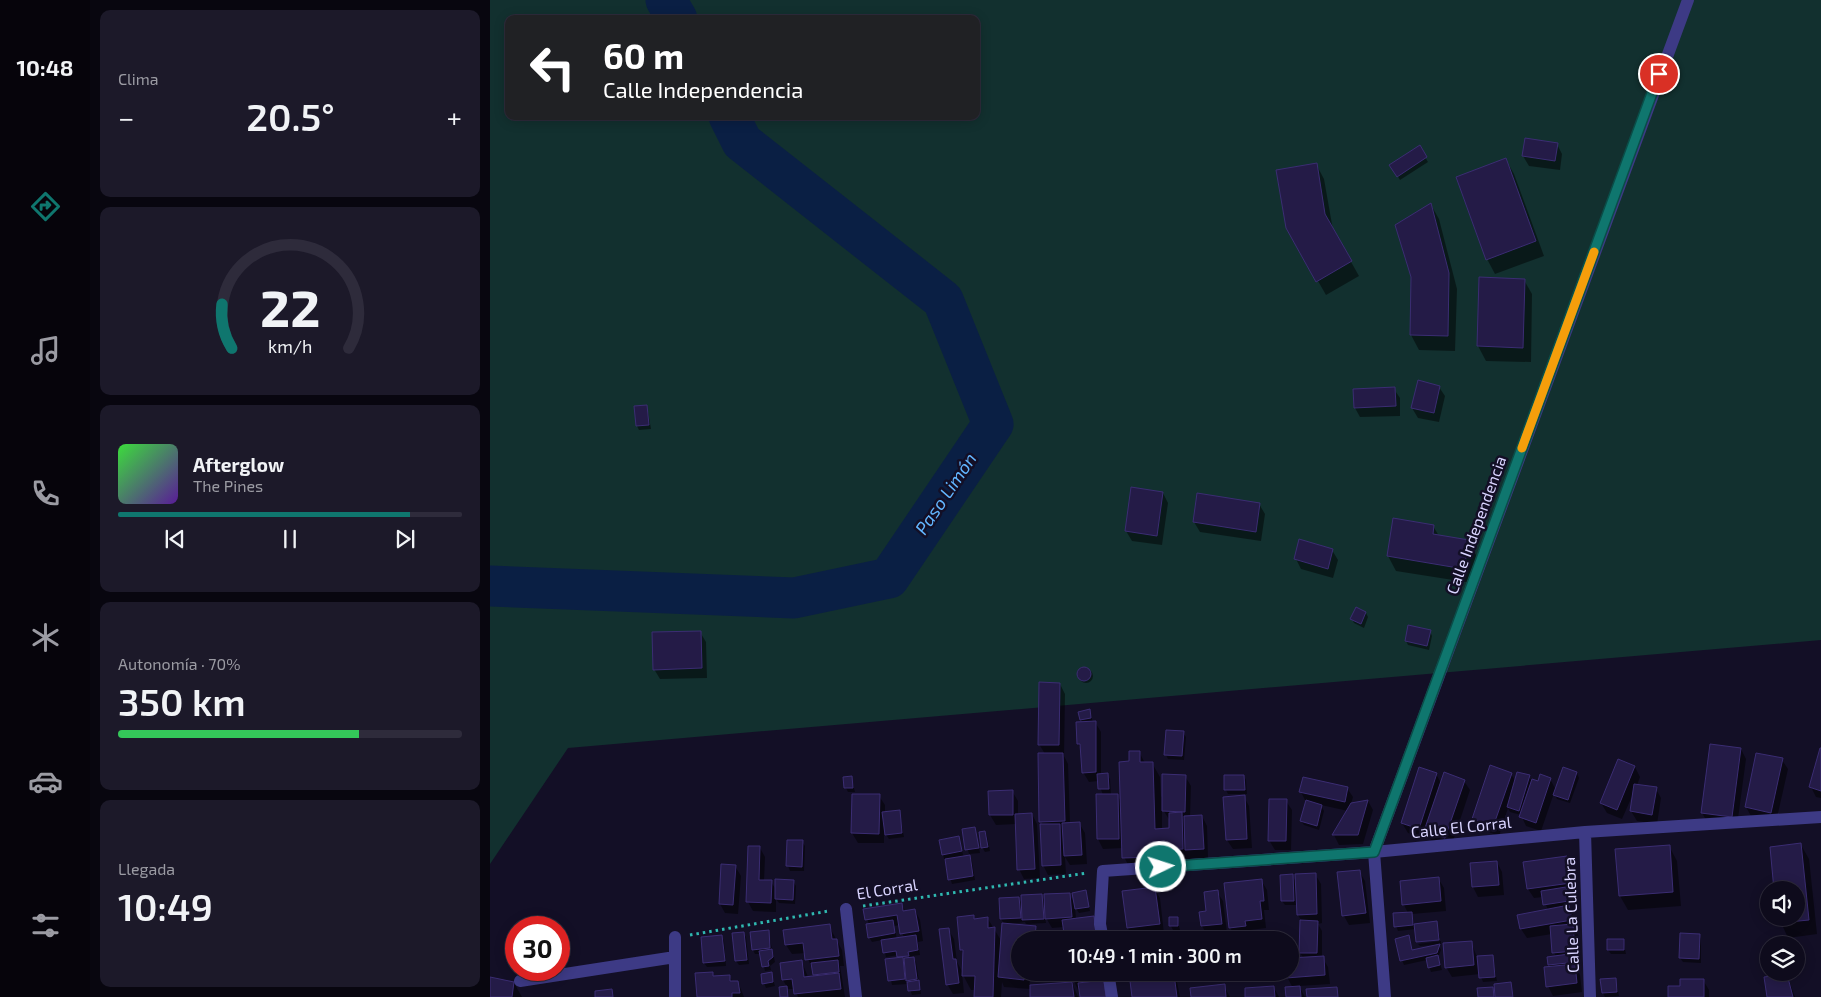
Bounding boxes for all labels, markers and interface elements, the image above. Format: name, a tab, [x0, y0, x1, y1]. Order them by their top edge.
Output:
text: 60 m	[603, 34, 684, 76]
icon: left	[520, 35, 585, 100]
pin	[1638, 53, 1680, 95]
text: 10:48	[17, 54, 73, 80]
icon: arrive	[1645, 60, 1673, 88]
text: Clima	[118, 69, 159, 88]
text: Calle Independencia	[603, 76, 803, 102]
text: 20.5°	[246, 93, 335, 139]
text: −	[118, 100, 134, 134]
text: +	[447, 100, 462, 134]
icon: directions	[28, 189, 63, 224]
text: 22	[260, 275, 320, 337]
icon: music	[28, 333, 63, 368]
text: km/h	[268, 335, 312, 357]
water label: Paso Limón	[910, 448, 981, 539]
text: Afterglow	[193, 453, 284, 476]
street label: Calle Independencia	[1442, 453, 1509, 596]
icon: phone	[28, 476, 63, 511]
text: The Pines	[193, 476, 263, 495]
icon: previous	[161, 525, 189, 553]
icon: pause	[276, 525, 304, 553]
icon: next	[391, 525, 419, 553]
icon: climate	[28, 620, 63, 655]
text: Autonomía · 70%	[118, 654, 240, 673]
text: 350 km	[118, 678, 246, 724]
icon: car	[28, 764, 63, 799]
street label: Calle El Corral	[1410, 812, 1512, 841]
position arrow	[1134, 840, 1186, 892]
street label: Calle La Culebra	[1559, 857, 1582, 973]
text: Llegada	[118, 859, 175, 878]
street label: El Corral	[855, 874, 919, 903]
map controls	[1760, 881, 1805, 981]
button: sound	[1760, 881, 1805, 926]
text: 10:49	[118, 883, 213, 929]
icon: filters	[28, 908, 63, 943]
speed limit sign: 30	[505, 916, 570, 981]
button: layers	[1760, 936, 1805, 981]
text: 10:49 · 1 min · 300 m	[1068, 944, 1242, 967]

